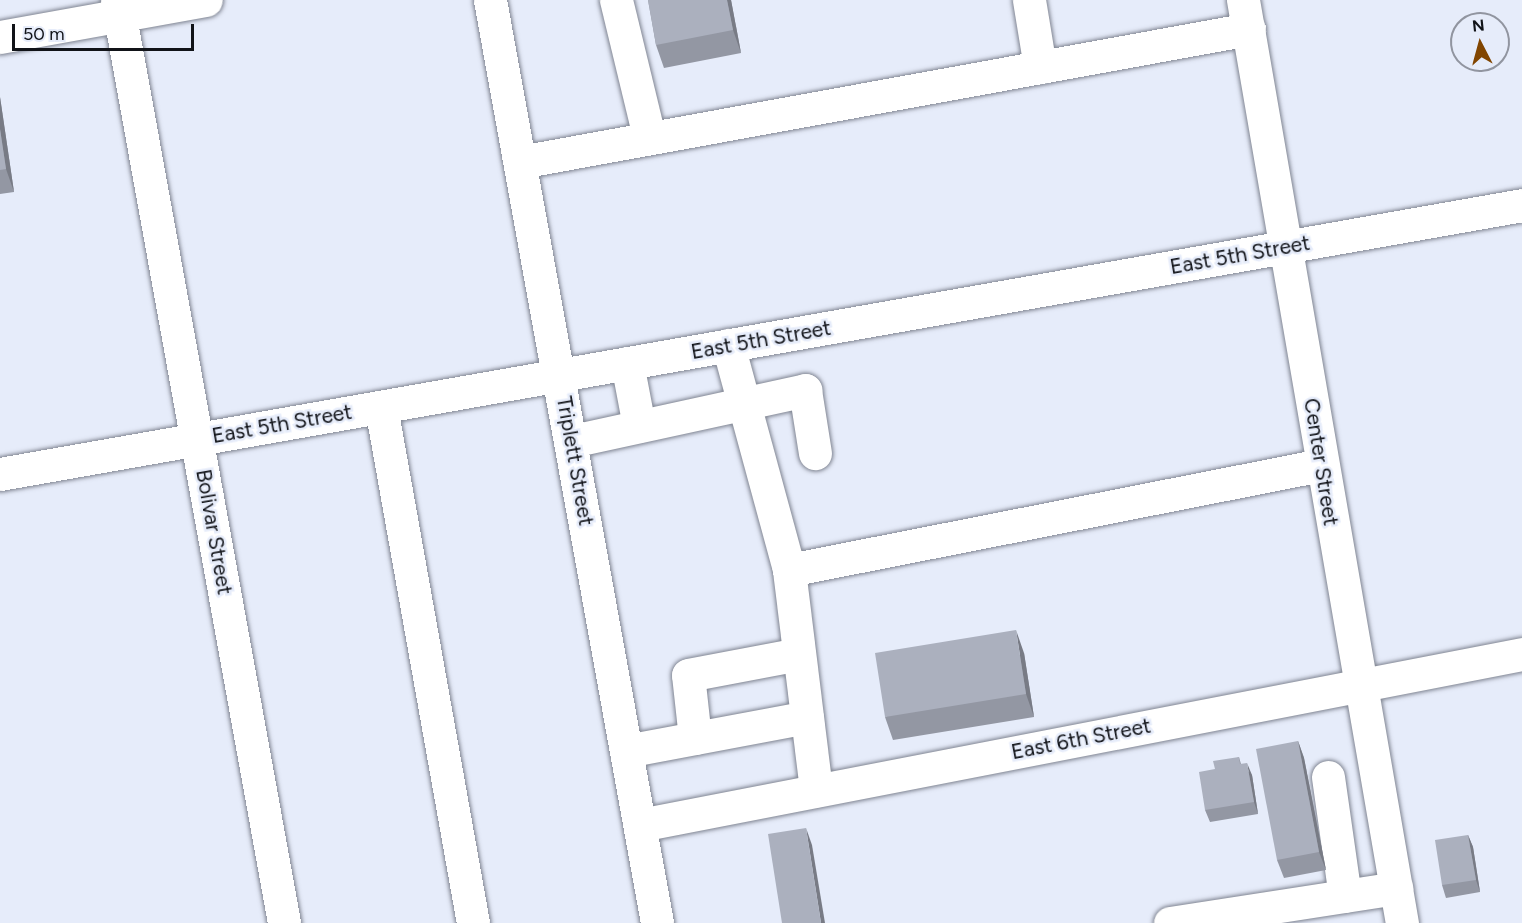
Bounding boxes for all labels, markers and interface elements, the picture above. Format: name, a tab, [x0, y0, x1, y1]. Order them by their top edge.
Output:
scale bar	[15, 12, 196, 50]
north arrow	[1450, 12, 1510, 72]
text: N	[1471, 15, 1485, 36]
text: 50 m	[23, 23, 65, 45]
street label: East 5th Street	[1168, 230, 1312, 280]
street label: East 5th Street	[689, 315, 833, 365]
street label: Triplett Street	[551, 394, 599, 528]
street label: Center Street	[1298, 396, 1344, 528]
street label: East 5th Street	[210, 399, 354, 449]
street label: Bolivar Street	[191, 467, 237, 597]
street label: East 6th Street	[1009, 713, 1153, 765]

